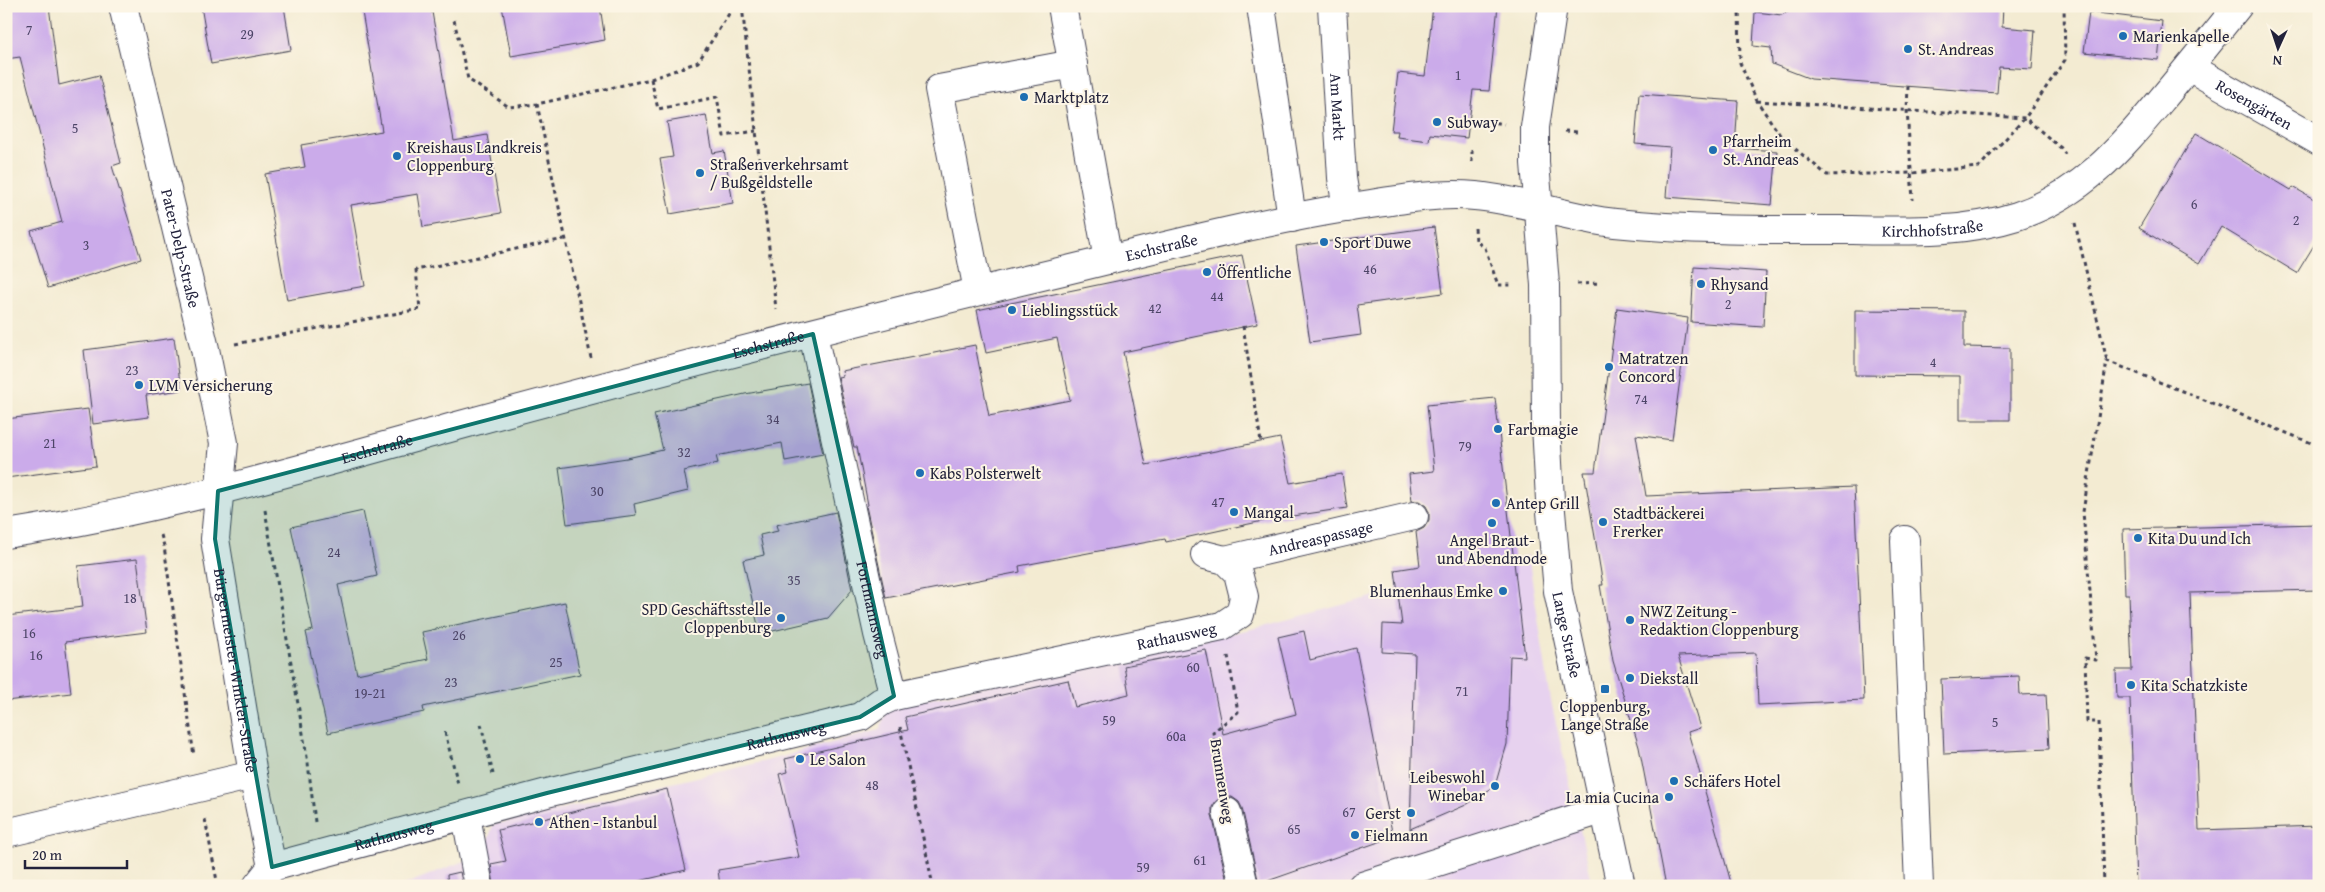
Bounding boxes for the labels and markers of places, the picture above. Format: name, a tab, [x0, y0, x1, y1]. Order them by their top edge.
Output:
place label: Marienkapelle	[2133, 24, 2230, 48]
marker: Marienkapelle	[2117, 30, 2129, 42]
place label: St. Andreas	[1918, 37, 1994, 61]
marker: St. Andreas	[1902, 43, 1914, 55]
place label: Marktplatz	[1034, 85, 1108, 109]
marker: Marktplatz	[1018, 91, 1030, 103]
place label: Subway	[1447, 110, 1498, 134]
marker: Subway	[1431, 116, 1443, 128]
place label: Pfarrheim St. Andreas	[1723, 129, 1799, 171]
place label: Kreishaus Landkreis Cloppenburg	[407, 135, 542, 177]
marker: Pfarrheim St. Andreas	[1707, 144, 1719, 156]
marker: Kreishaus Landkreis Cloppenburg	[391, 150, 403, 162]
place label: Straßenverkehrsamt / Bußgeldstelle	[710, 152, 849, 194]
marker: Straßenverkehrsamt / Bußgeldstelle	[694, 167, 706, 179]
place label: Sport Duwe	[1334, 230, 1411, 254]
marker: Sport Duwe	[1318, 236, 1330, 248]
place label: Öffentliche	[1217, 260, 1291, 284]
marker: Öffentliche	[1201, 266, 1213, 278]
place label: Rhysand	[1711, 272, 1769, 296]
marker: Rhysand	[1695, 278, 1707, 290]
place label: Lieblingsstück	[1022, 298, 1119, 322]
marker: Lieblingsstück	[1006, 304, 1018, 316]
place label: Matratzen Concord	[1619, 346, 1688, 388]
marker: Matratzen Concord	[1603, 361, 1615, 373]
place label: LVM Versicherung	[149, 373, 273, 397]
marker: LVM Versicherung	[133, 379, 145, 391]
place label: Farbmagie	[1508, 417, 1578, 441]
marker: Farbmagie	[1492, 423, 1504, 435]
place label: Kabs Polsterwelt	[930, 461, 1042, 485]
marker: Kabs Polsterwelt	[914, 467, 926, 479]
place label: Antep Grill	[1506, 491, 1580, 515]
marker: Antep Grill	[1490, 497, 1502, 509]
place label: Mangal	[1244, 500, 1294, 524]
place label: Stadtbäckerei Frerker	[1613, 501, 1705, 543]
marker: Mangal	[1228, 506, 1240, 518]
marker: Stadtbäckerei Frerker	[1597, 516, 1609, 528]
marker: Angel Braut- und Abendmode	[1486, 517, 1498, 529]
place label: Kita Du und Ich	[2148, 526, 2251, 550]
place label: Angel Braut- und Abendmode	[1437, 528, 1547, 570]
marker: Kita Du und Ich	[2132, 532, 2144, 544]
place label: Blumenhaus Emke	[1370, 579, 1493, 603]
marker: Blumenhaus Emke	[1497, 585, 1509, 597]
place label: SPD Geschäftsstelle Cloppenburg	[642, 597, 771, 639]
place label: NWZ Zeitung - Redaktion Cloppenburg	[1640, 599, 1798, 641]
marker: SPD Geschäftsstelle Cloppenburg	[775, 612, 787, 624]
marker: NWZ Zeitung - Redaktion Cloppenburg	[1624, 614, 1636, 626]
place label: Diekstall	[1640, 666, 1699, 690]
marker: Diekstall	[1624, 672, 1636, 684]
place label: Kita Schatzkiste	[2141, 673, 2248, 697]
marker: Kita Schatzkiste	[2125, 679, 2137, 691]
marker: Cloppenburg, Lange Straße	[1599, 683, 1611, 695]
place label: Cloppenburg, Lange Straße	[1560, 694, 1650, 736]
place label: Le Salon	[810, 747, 866, 771]
marker: Le Salon	[794, 753, 806, 765]
place label: Leibeswohl Winebar	[1410, 765, 1486, 807]
place label: Schäfers Hotel	[1684, 769, 1781, 793]
marker: Schäfers Hotel	[1668, 775, 1680, 787]
marker: Leibeswohl Winebar	[1489, 780, 1501, 792]
place label: La mia Cucina	[1566, 785, 1659, 809]
marker: La mia Cucina	[1663, 791, 1675, 803]
place label: Gerst	[1365, 801, 1401, 825]
marker: Gerst	[1405, 807, 1417, 819]
place label: Athen - Istanbul	[549, 810, 658, 834]
marker: Athen - Istanbul	[533, 816, 545, 828]
place label: Fielmann	[1365, 823, 1428, 847]
marker: Fielmann	[1349, 829, 1361, 841]

